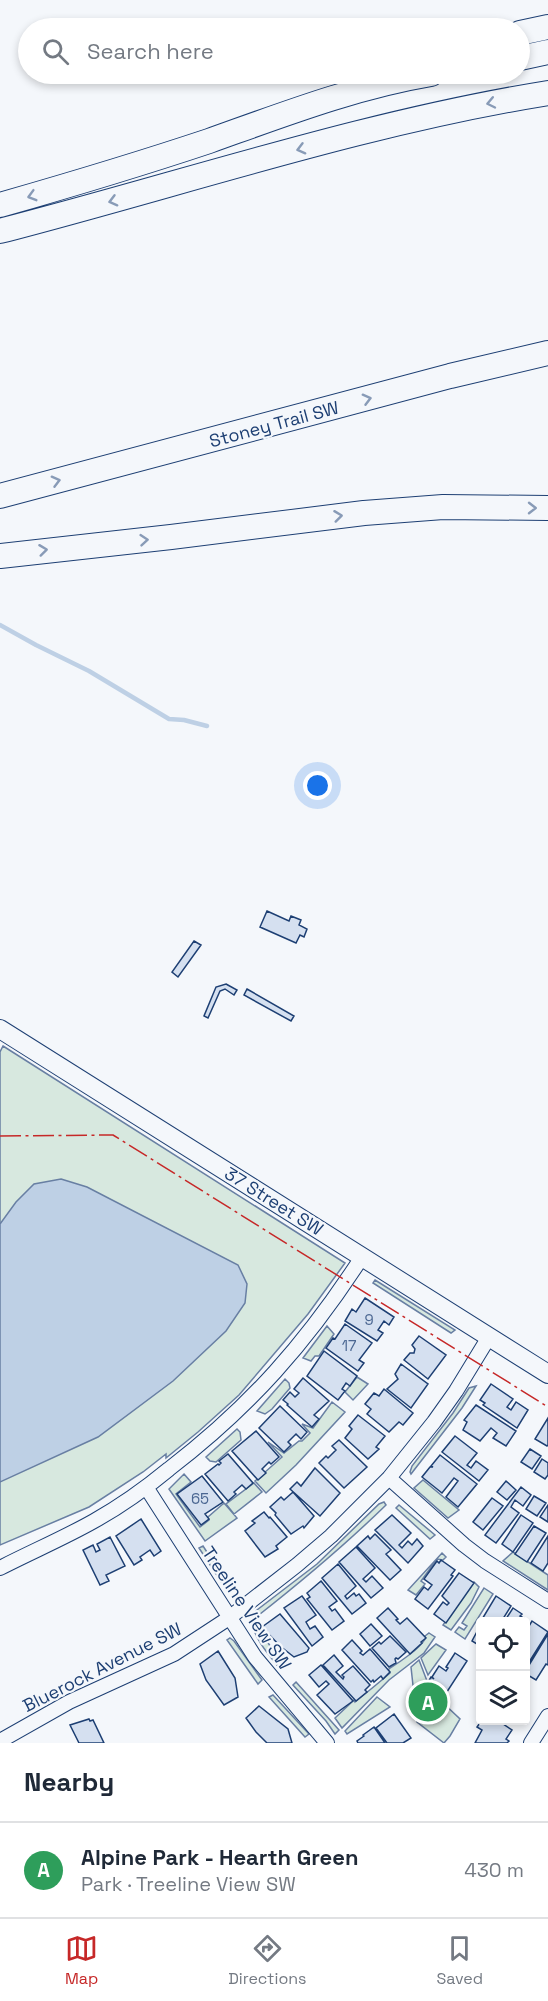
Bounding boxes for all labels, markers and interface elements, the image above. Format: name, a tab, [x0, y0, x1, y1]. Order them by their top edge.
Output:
search box	[18, 18, 530, 84]
icon: search	[39, 35, 72, 68]
text: Search here	[87, 37, 214, 65]
one-way arrow	[486, 96, 496, 109]
one-way arrow	[296, 142, 307, 154]
one-way arrow	[27, 189, 38, 201]
one-way arrow	[108, 193, 118, 206]
one-way arrow	[361, 394, 372, 406]
street label: Stoney Trail SW	[207, 396, 342, 452]
one-way arrow	[51, 476, 61, 488]
one-way arrow	[528, 502, 537, 514]
one-way arrow	[333, 510, 342, 523]
one-way arrow	[139, 534, 149, 547]
one-way arrow	[38, 545, 47, 557]
your location	[303, 771, 332, 800]
street label: 37 Street SW	[220, 1162, 328, 1241]
house number: 9	[364, 1310, 374, 1329]
house number: 17	[342, 1336, 356, 1355]
house number: 65	[191, 1489, 209, 1508]
street label: Treeline View SW	[197, 1542, 297, 1674]
street label: Bluerock Avenue SW	[19, 1617, 186, 1717]
map controls	[476, 1617, 530, 1725]
button: locate	[476, 1617, 530, 1671]
button: layers	[476, 1671, 530, 1725]
pin: A	[408, 1680, 448, 1724]
text: Nearby	[24, 1765, 114, 1799]
text: Alpine Park - Hearth Green	[81, 1843, 359, 1871]
text: A	[37, 1857, 50, 1883]
text: 430 m	[464, 1857, 524, 1883]
text: Park · Treeline View SW	[81, 1871, 296, 1897]
tab: Map	[65, 1932, 98, 1989]
tab: Directions	[228, 1932, 307, 1989]
tab: Saved	[436, 1932, 483, 1989]

